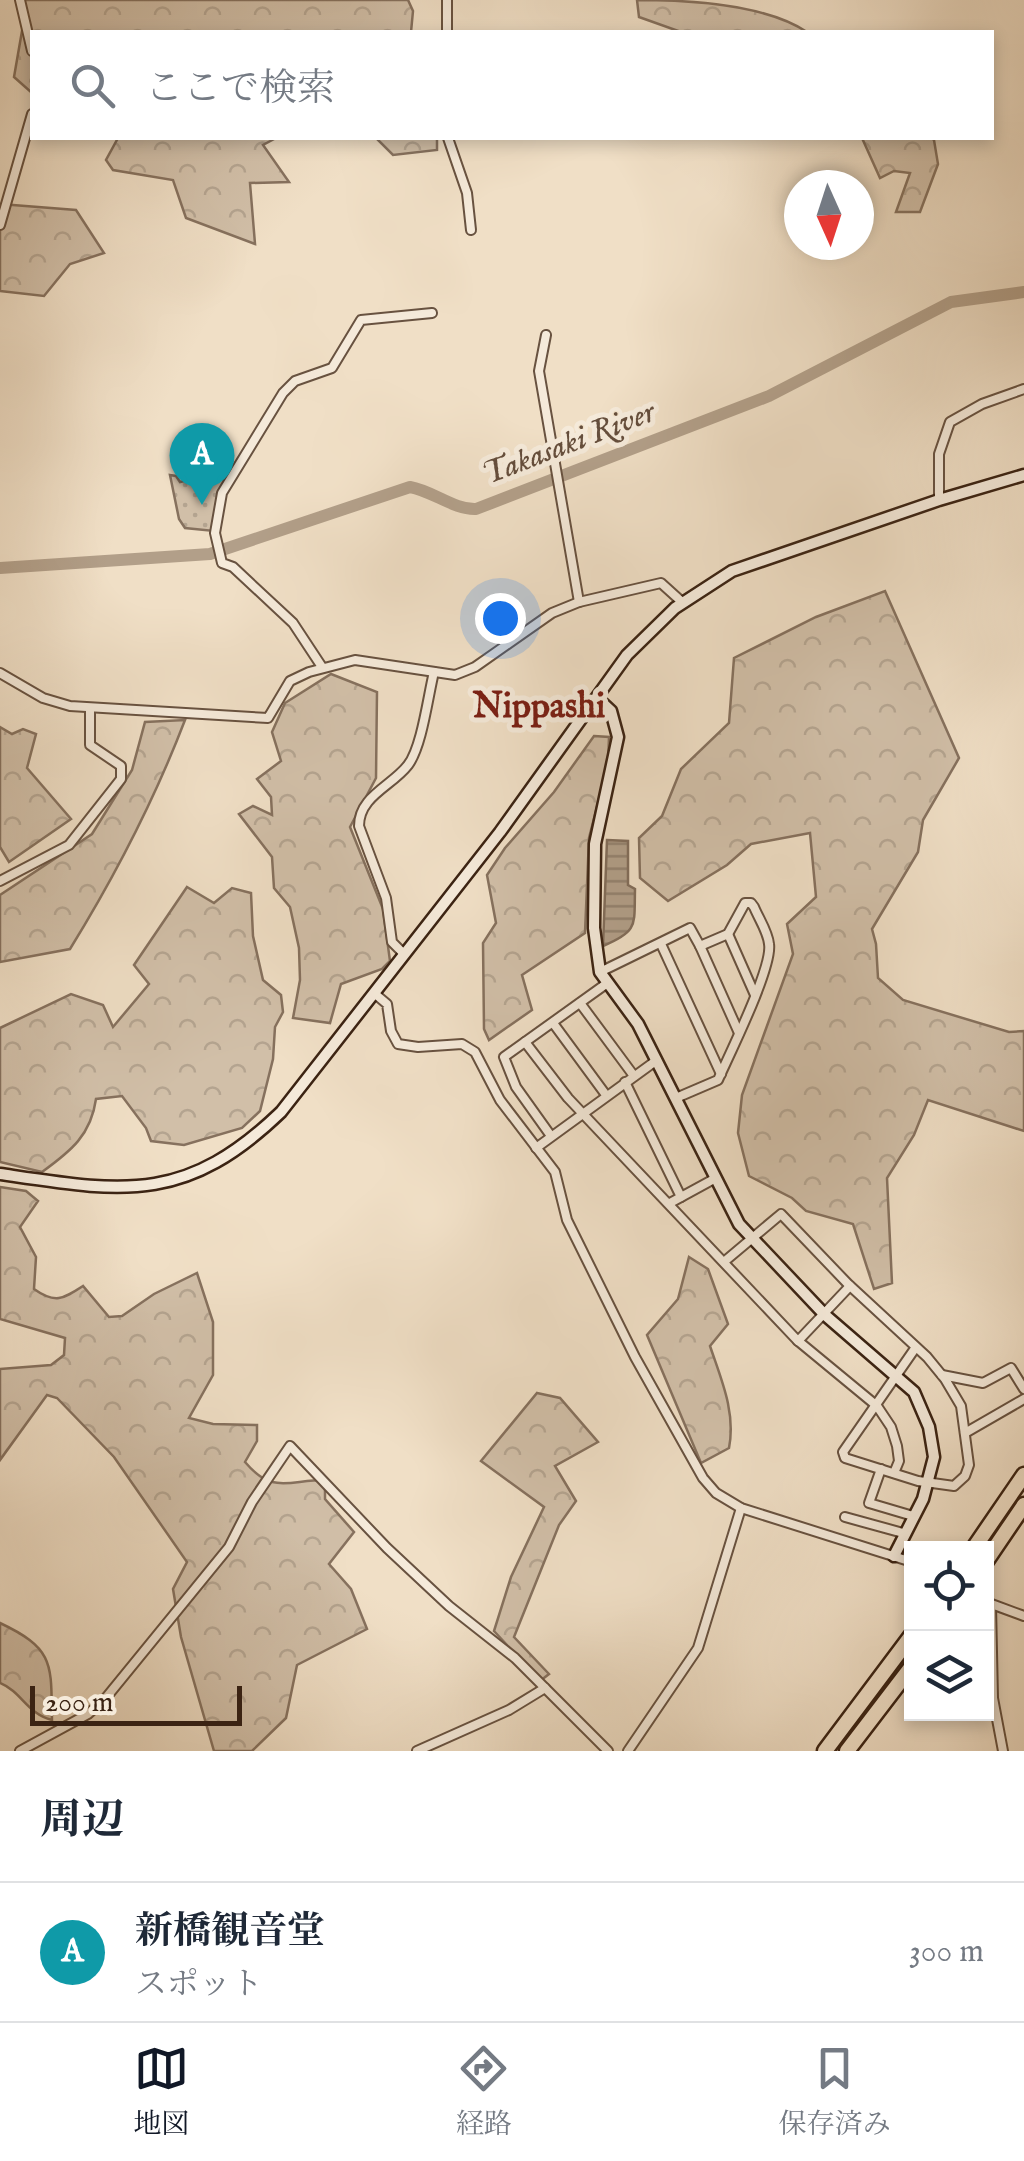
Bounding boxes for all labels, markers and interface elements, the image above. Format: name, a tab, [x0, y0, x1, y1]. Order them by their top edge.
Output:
search box	[30, 30, 994, 140]
icon: search	[65, 58, 120, 113]
text: ここで検索	[145, 66, 335, 114]
north arrow	[784, 170, 874, 260]
water label: Takasaki River	[477, 391, 663, 496]
pin: A	[170, 422, 234, 505]
your location	[475, 593, 526, 644]
district label: Nippashi	[472, 685, 605, 730]
map controls	[904, 1541, 994, 1721]
button: locate	[904, 1541, 994, 1631]
button: layers	[904, 1631, 994, 1721]
scale bar	[30, 1681, 242, 1726]
text: 200 m	[45, 1686, 113, 1721]
text: 周辺	[40, 1795, 124, 1848]
text: 新橋観音堂	[135, 1909, 325, 1957]
text: A	[62, 1932, 83, 1973]
text: 300 m	[909, 1932, 984, 1973]
text: スポット	[135, 1965, 263, 2006]
tab: 地図	[133, 2041, 189, 2143]
tab: 経路	[456, 2041, 512, 2143]
tab: 保存済み	[779, 2041, 891, 2143]

